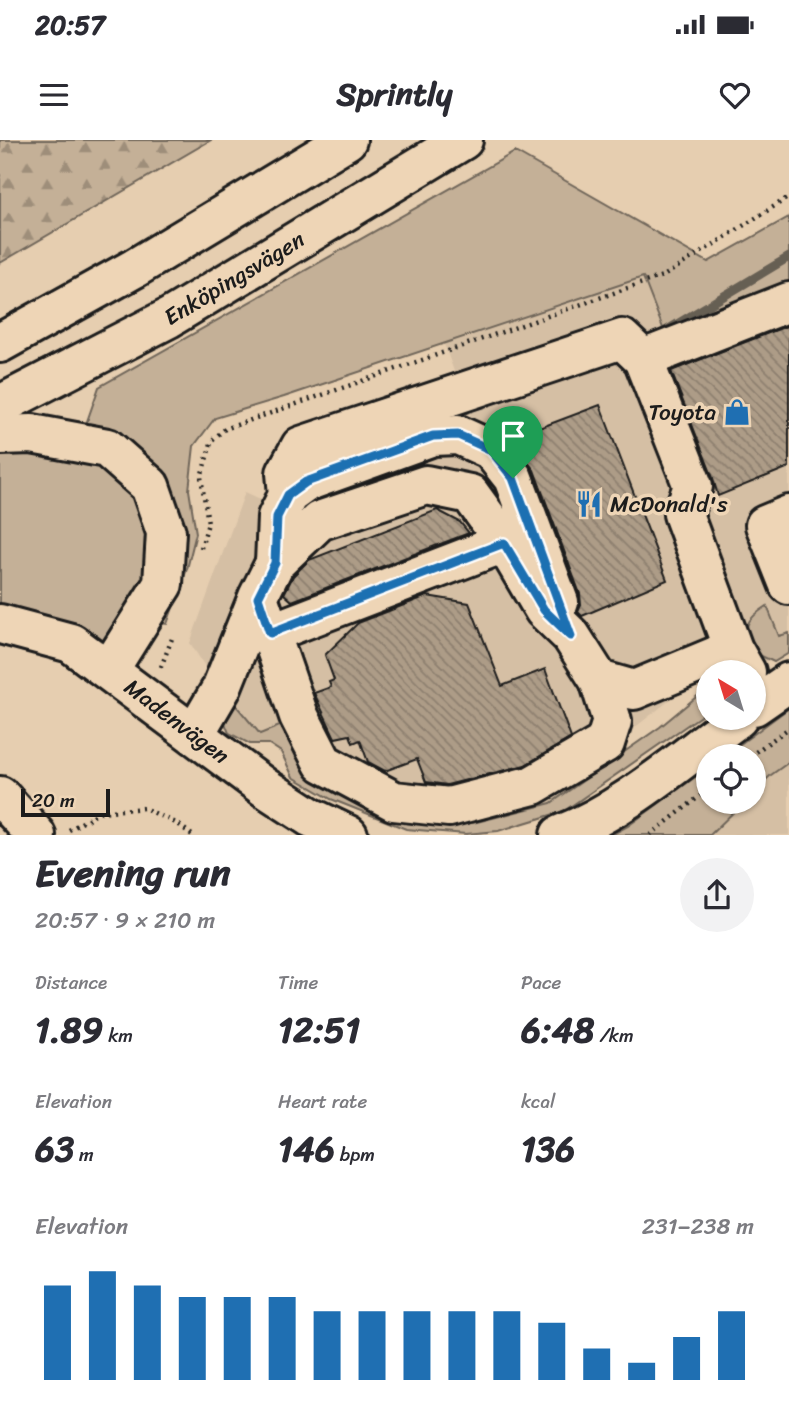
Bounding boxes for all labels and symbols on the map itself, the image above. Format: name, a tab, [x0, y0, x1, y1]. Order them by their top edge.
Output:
street label: Enköpingsvägen	[155, 220, 313, 337]
place label: Toyota	[648, 392, 716, 433]
shop icon: Toyota	[722, 397, 752, 427]
pin	[483, 406, 543, 478]
place label: McDonald's	[610, 484, 728, 525]
restaurant icon: McDonald's	[574, 489, 604, 519]
north arrow	[696, 660, 766, 730]
street label: Madenvägen	[115, 668, 239, 775]
scale bar	[21, 786, 110, 818]

